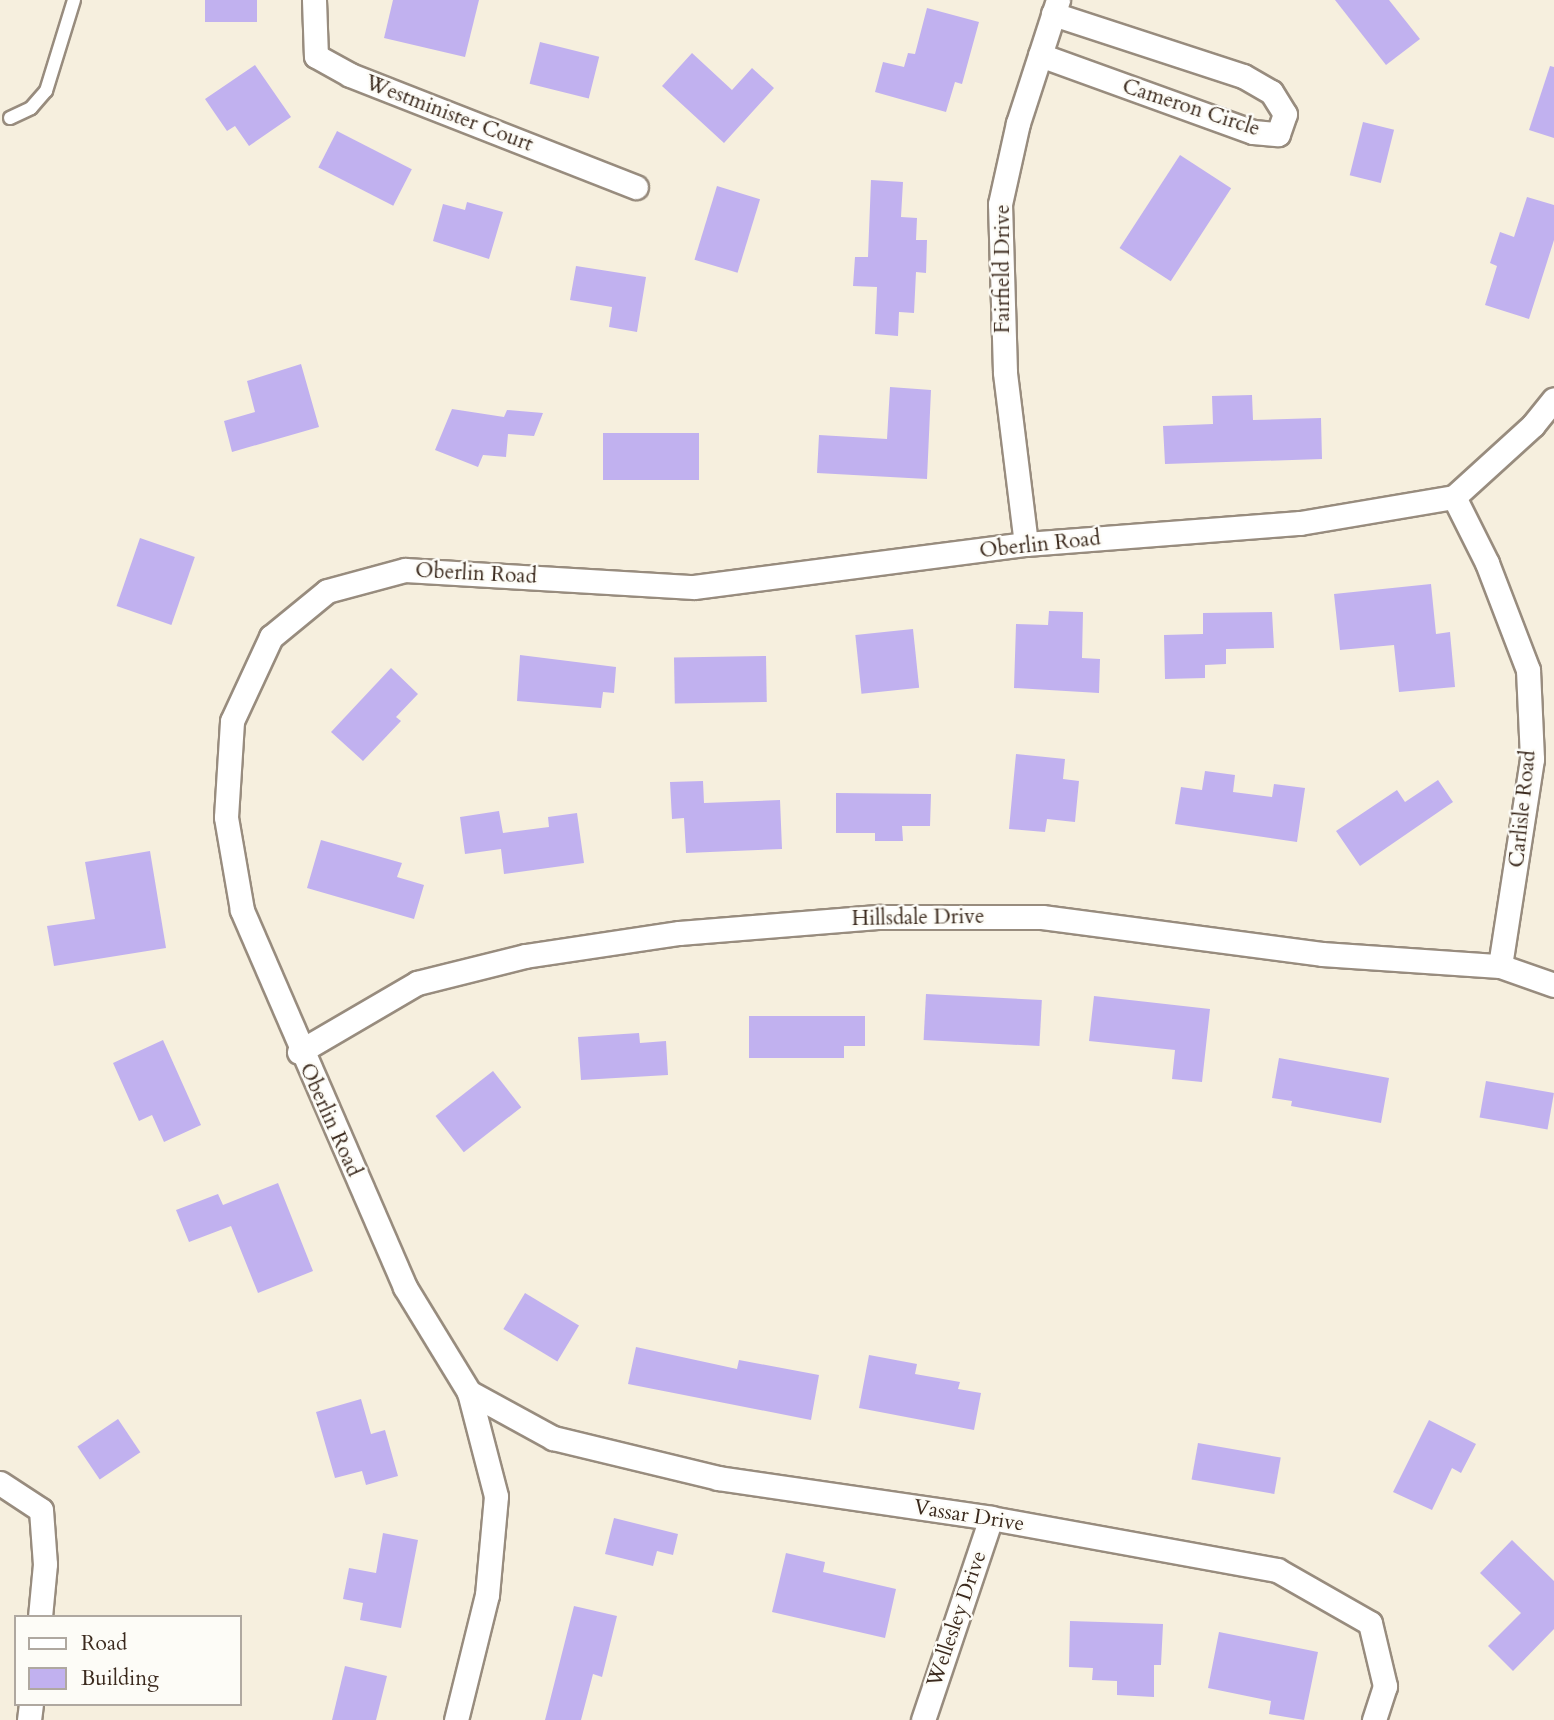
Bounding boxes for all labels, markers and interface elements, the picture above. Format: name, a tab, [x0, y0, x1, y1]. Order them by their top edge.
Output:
street label: Westminister Court	[362, 70, 536, 158]
street label: Cameron Circle	[1119, 74, 1263, 142]
street label: Fairfield Drive	[990, 205, 1016, 333]
street label: Oberlin Road	[978, 526, 1102, 564]
street label: Oberlin Road	[415, 558, 537, 590]
street label: Carlisle Road	[1504, 749, 1542, 869]
street label: Hillsdale Drive	[851, 904, 985, 932]
street label: Oberlin Road	[294, 1059, 366, 1181]
street label: Vassar Drive	[912, 1495, 1026, 1537]
street label: Wellesley Drive	[922, 1548, 992, 1690]
legend	[14, 1615, 242, 1706]
text: Road	[81, 1629, 127, 1658]
text: Building	[81, 1664, 159, 1693]

